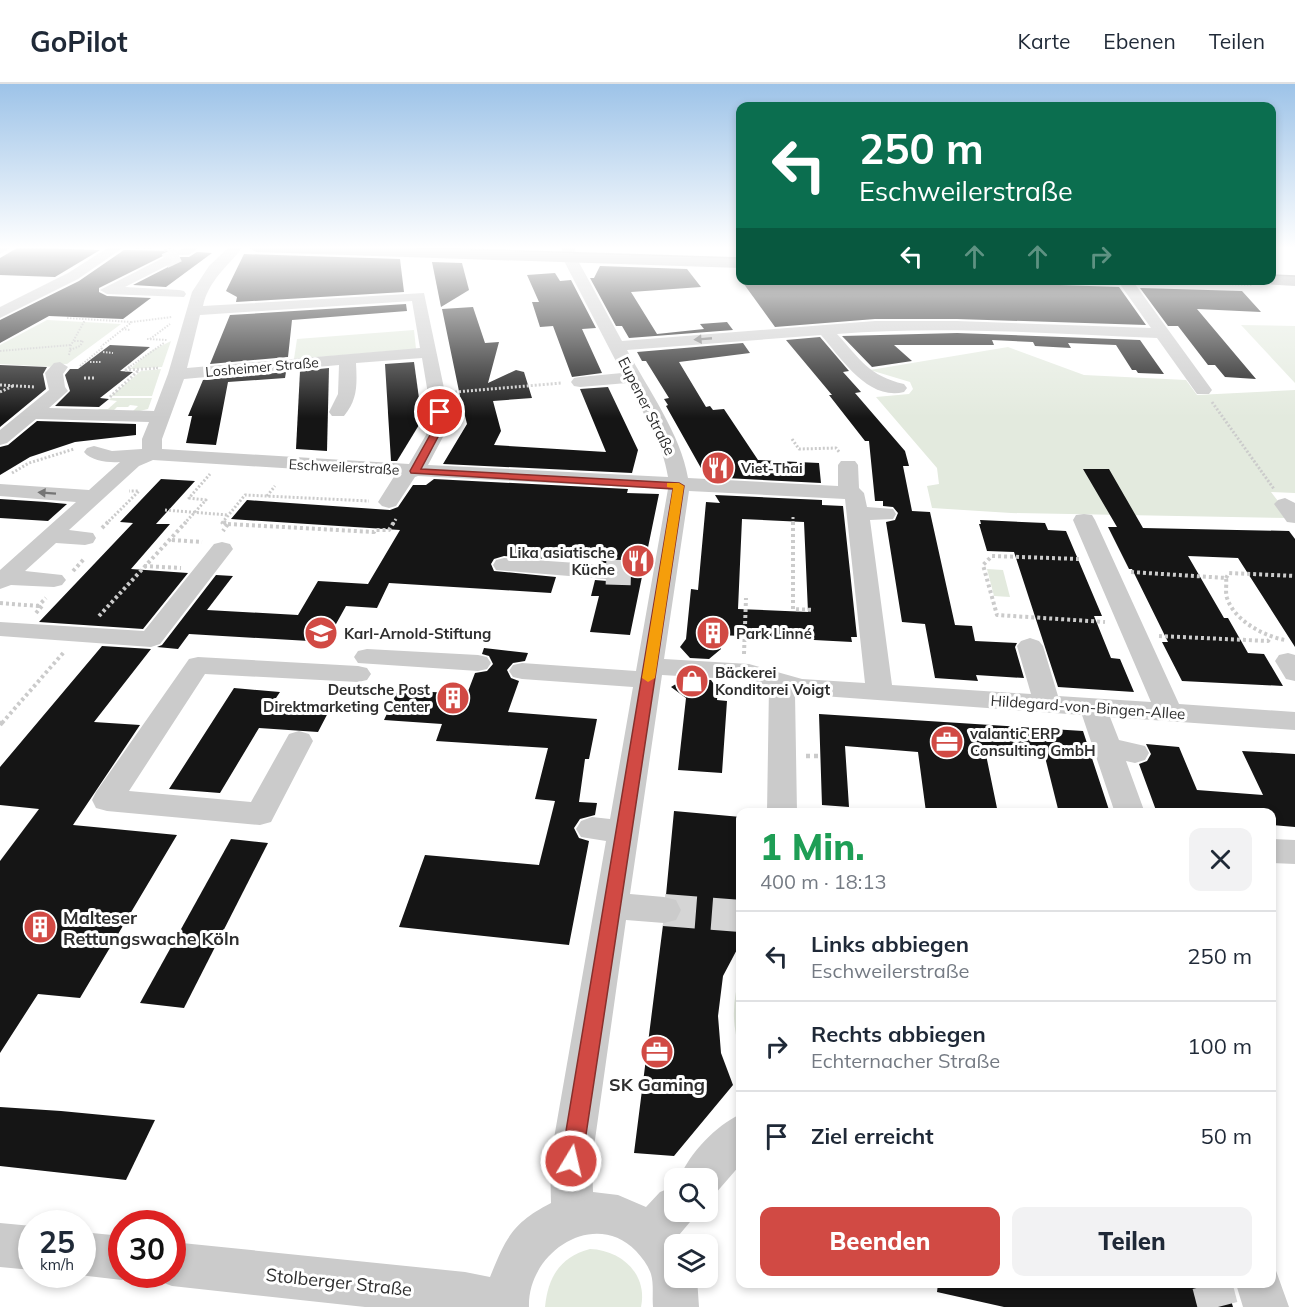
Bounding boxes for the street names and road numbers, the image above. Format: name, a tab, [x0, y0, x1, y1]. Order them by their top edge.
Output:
street label: Losheimer Straße	[205, 353, 319, 381]
street label: Eupener Straße	[614, 354, 680, 458]
street label: Eschweilerstraße	[288, 455, 400, 479]
street label: Hildegard-von-Bingen-Allee	[990, 691, 1186, 723]
street label: Stolberger Straße	[265, 1263, 413, 1301]

